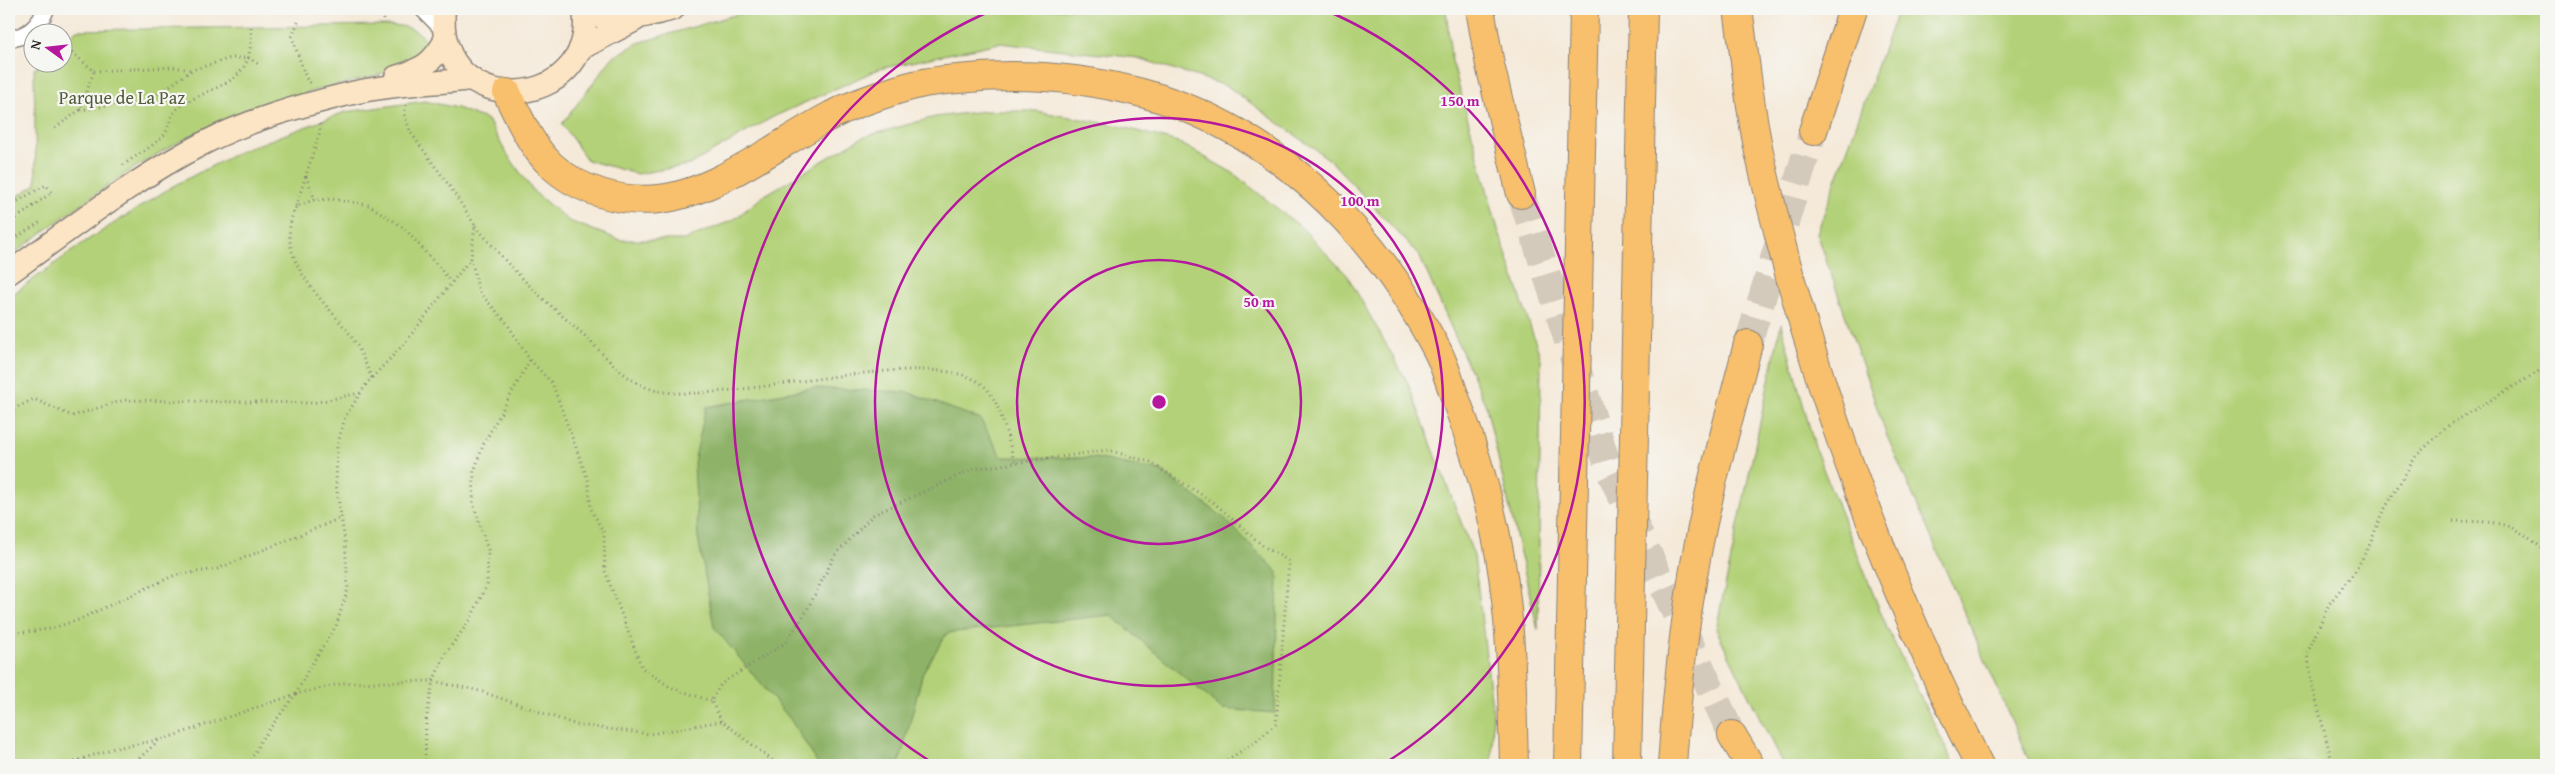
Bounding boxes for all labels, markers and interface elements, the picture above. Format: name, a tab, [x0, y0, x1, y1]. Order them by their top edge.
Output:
north arrow	[22, 22, 72, 72]
text: N	[25, 37, 46, 52]
park label: Parque de La Paz	[59, 84, 185, 111]
text: 150 m	[1440, 90, 1480, 111]
text: 100 m	[1340, 190, 1380, 211]
text: 50 m	[1243, 291, 1275, 312]
centre of rings	[1150, 393, 1168, 411]

